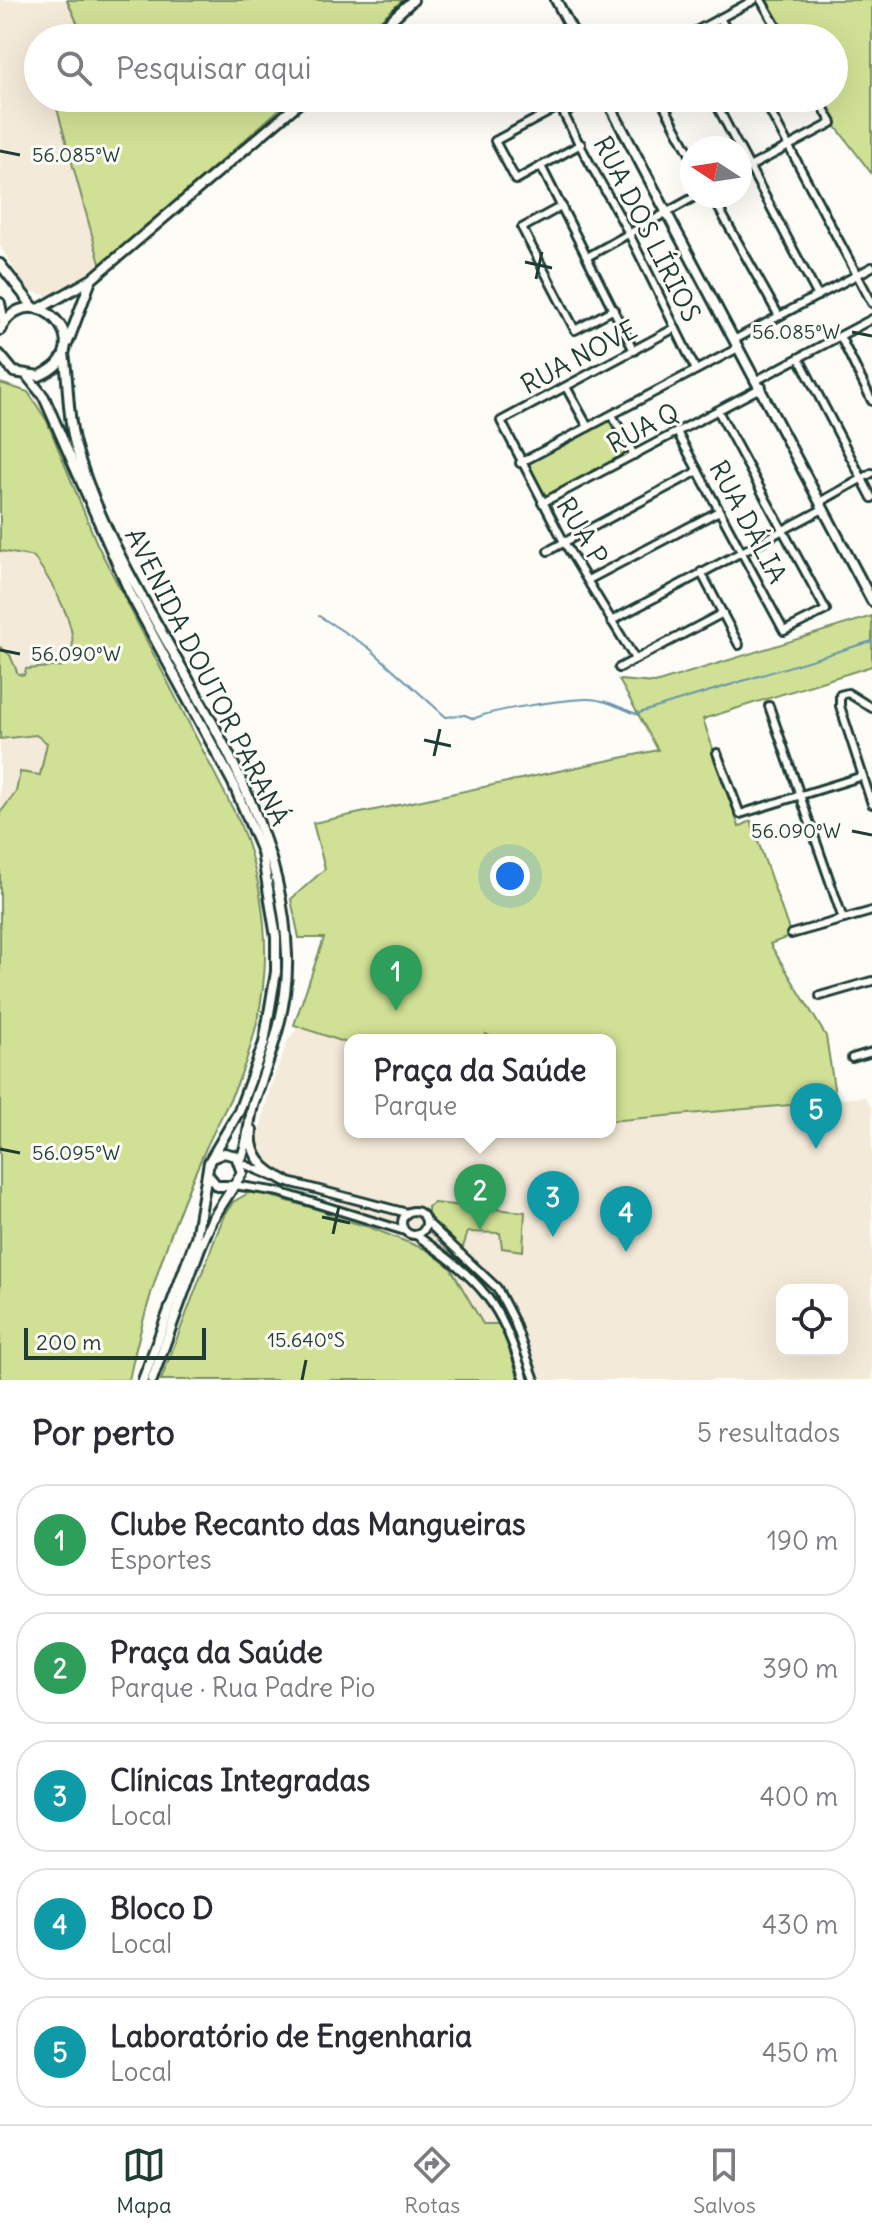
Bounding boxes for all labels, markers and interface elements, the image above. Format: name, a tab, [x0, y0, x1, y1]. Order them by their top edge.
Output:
search box	[24, 24, 848, 112]
icon: search	[52, 46, 96, 90]
text: Pesquisar aqui	[116, 49, 312, 87]
street label: RUA DOS LÍRIOS	[586, 130, 709, 327]
north arrow	[680, 136, 752, 208]
text: 56.085°W	[32, 142, 120, 167]
street label: RUA NOVE	[515, 312, 642, 401]
text: 56.085°W	[752, 319, 840, 344]
street label: RUA Q	[601, 395, 684, 460]
street label: RUA DÁLIA	[702, 454, 795, 589]
street label: RUA P	[550, 491, 615, 570]
street label: AVENIDA DOUTOR PARANÁ	[118, 522, 298, 831]
text: 56.090°W	[31, 641, 121, 666]
text: 56.090°W	[751, 818, 841, 843]
your location	[490, 856, 530, 896]
pin: 1	[370, 945, 422, 1011]
popup	[344, 1034, 616, 1138]
text: Praça da Saúde	[374, 1051, 586, 1089]
pin: 5	[790, 1083, 842, 1149]
text: Parque	[374, 1089, 457, 1122]
text: 56.095°W	[32, 1140, 120, 1165]
pin: 2	[454, 1164, 506, 1230]
pin: 3	[527, 1171, 579, 1237]
pin: 4	[600, 1186, 652, 1252]
map controls	[776, 1284, 848, 1356]
button: locate	[776, 1284, 848, 1356]
scale bar	[24, 1324, 206, 1360]
text: 15.640°S	[267, 1327, 345, 1352]
text: 200 m	[36, 1328, 102, 1356]
text: Por perto	[32, 1411, 175, 1454]
text: 5 resultados	[697, 1416, 840, 1449]
text: Clube Recanto das Mangueiras	[110, 1505, 526, 1543]
text: 1	[55, 1524, 65, 1557]
text: 190 m	[767, 1524, 838, 1557]
text: Esportes	[110, 1543, 211, 1576]
text: Praça da Saúde	[110, 1633, 323, 1671]
text: 2	[53, 1652, 67, 1685]
text: 390 m	[762, 1652, 838, 1685]
text: Parque · Rua Padre Pio	[110, 1671, 375, 1704]
text: Clínicas Integradas	[110, 1761, 370, 1799]
text: 3	[53, 1780, 67, 1813]
text: 400 m	[760, 1780, 838, 1813]
text: Local	[110, 1799, 172, 1832]
text: Bloco D	[110, 1889, 214, 1927]
text: 4	[52, 1908, 68, 1941]
text: 430 m	[762, 1908, 838, 1941]
text: Local	[110, 1927, 172, 1960]
text: Laboratório de Engenharia	[110, 2017, 472, 2055]
text: 5	[53, 2036, 67, 2069]
text: 450 m	[762, 2036, 838, 2069]
text: Local	[110, 2055, 172, 2088]
tab: Mapa	[116, 2143, 172, 2219]
tab: Rotas	[404, 2143, 460, 2219]
tab: Salvos	[693, 2143, 756, 2219]

